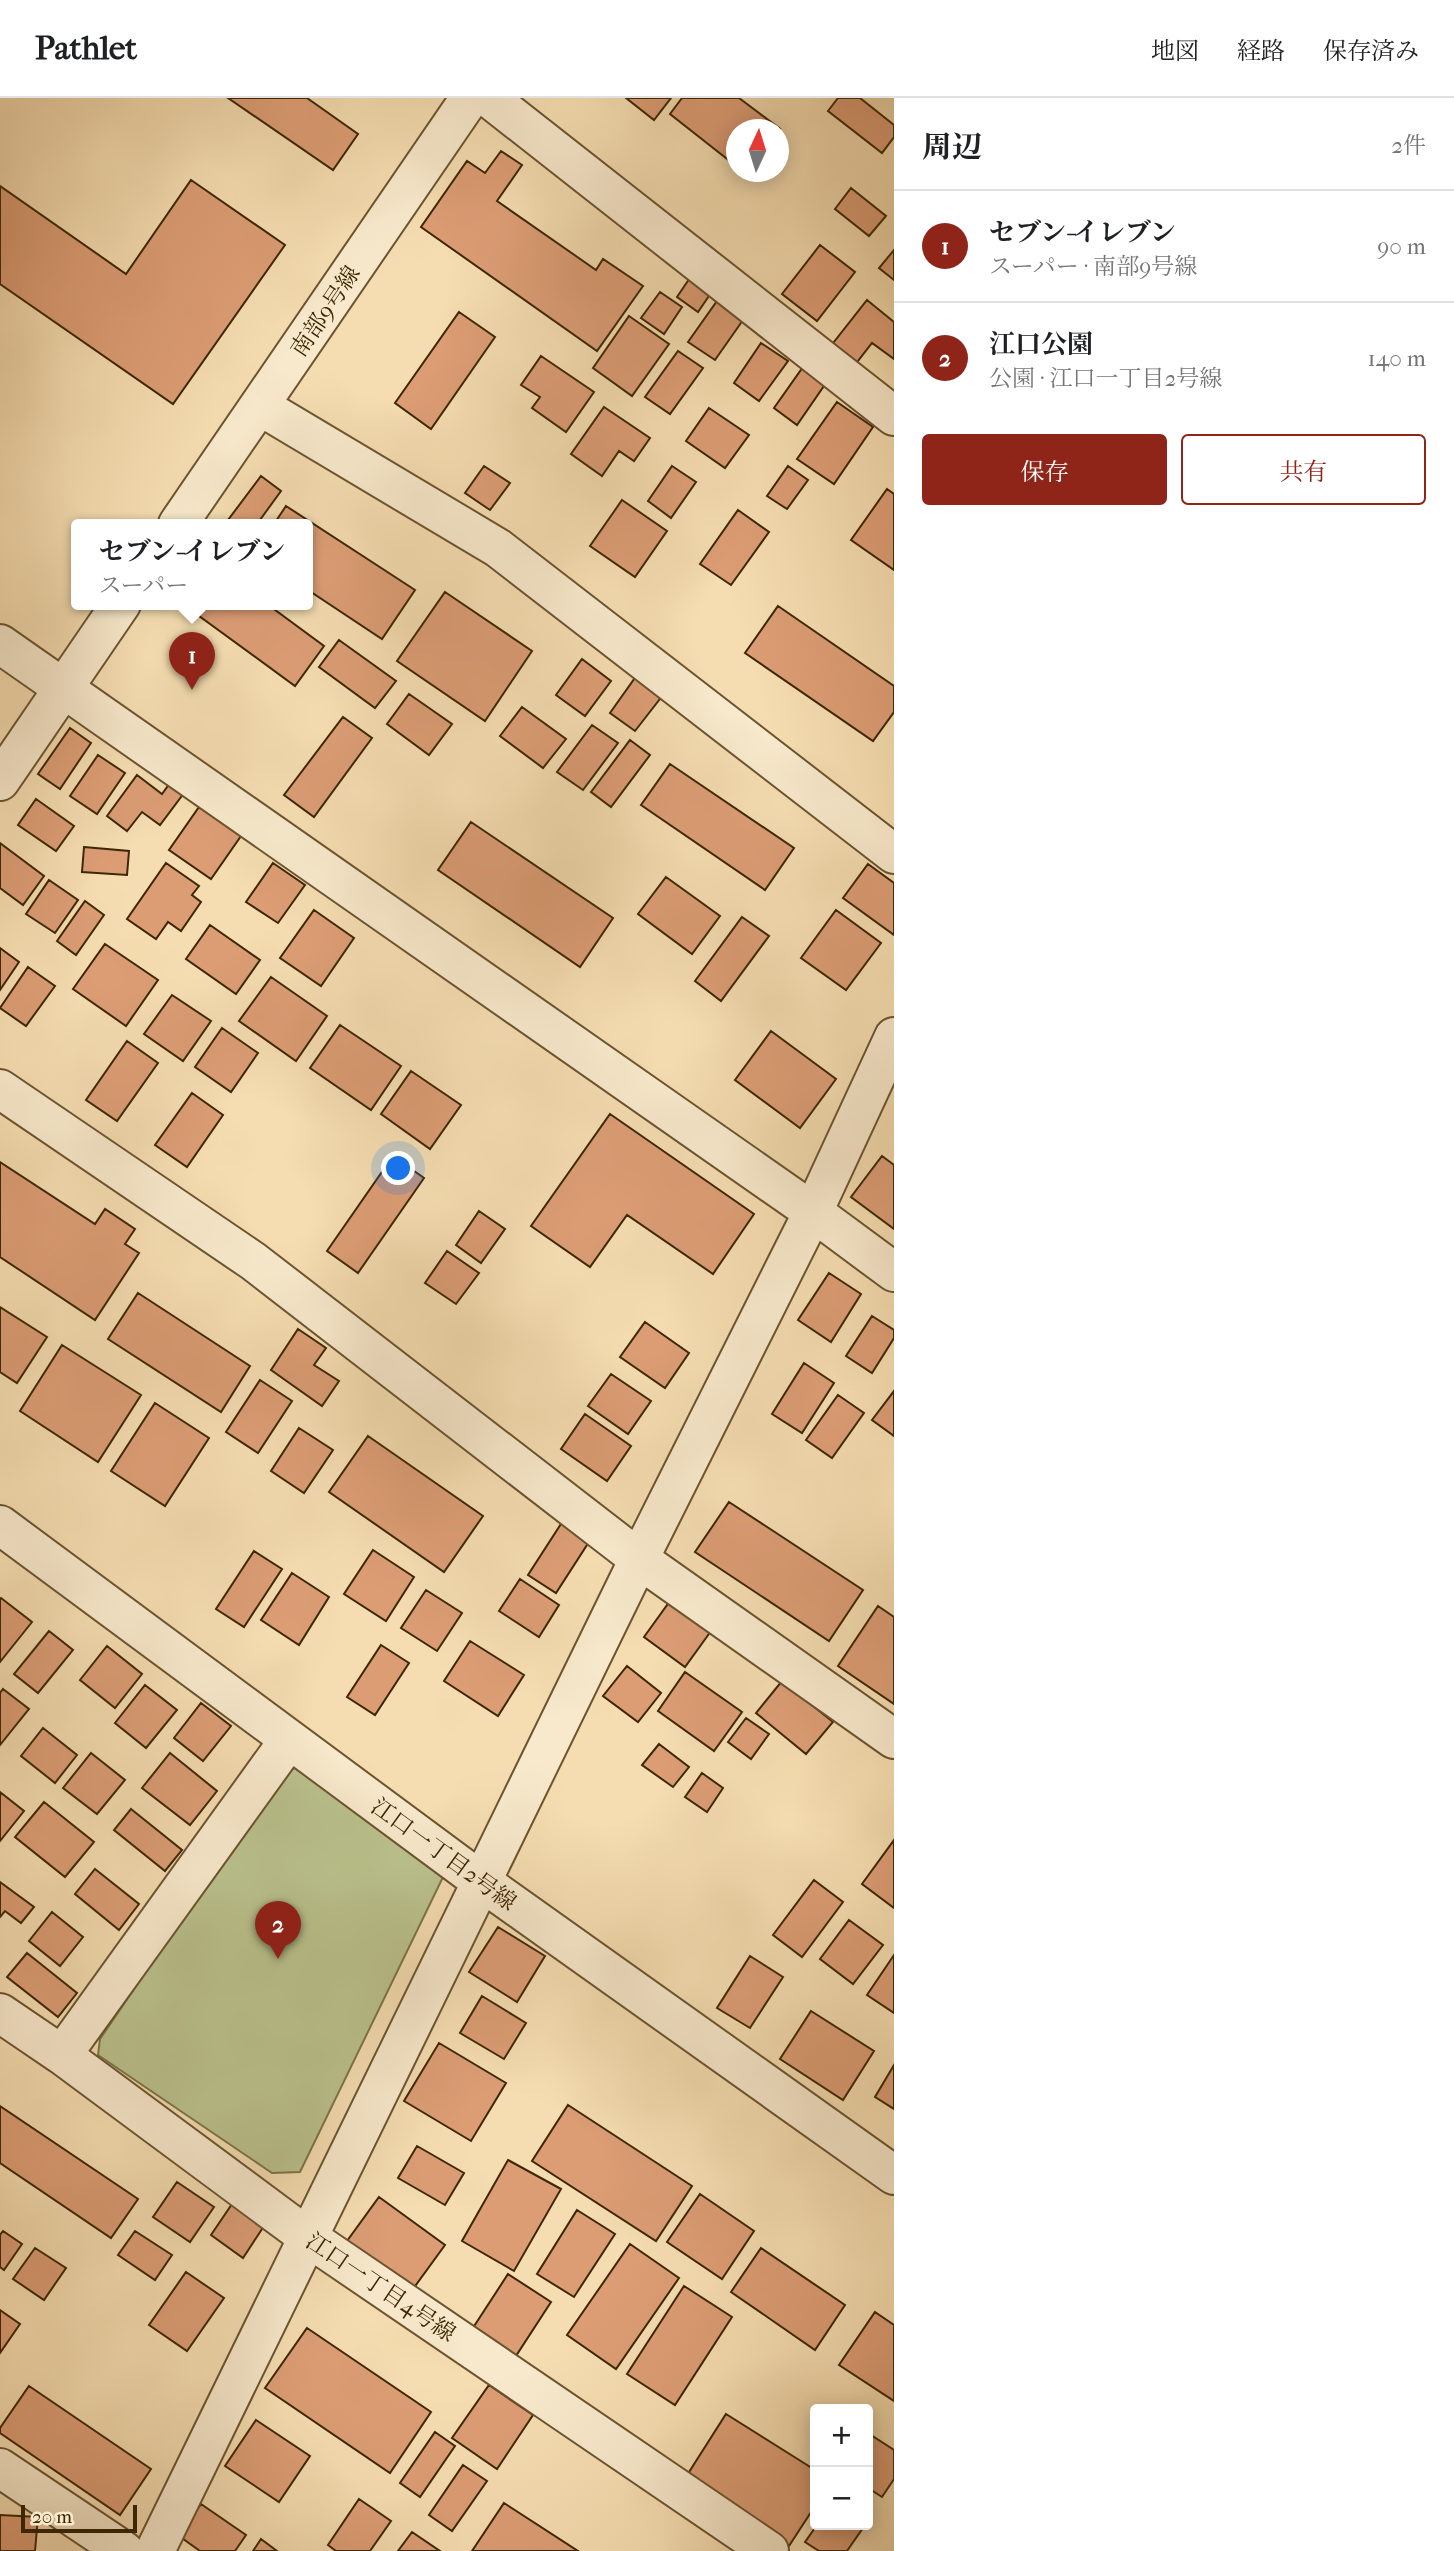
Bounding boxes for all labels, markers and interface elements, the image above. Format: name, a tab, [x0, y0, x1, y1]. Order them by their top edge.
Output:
text: Pathlet	[35, 29, 137, 68]
text: 地図	[1151, 37, 1199, 65]
text: 経路	[1237, 37, 1285, 65]
text: 保存済み	[1323, 37, 1419, 65]
north arrow	[726, 119, 789, 182]
text: 周辺	[922, 130, 982, 165]
text: 2件	[1391, 132, 1426, 159]
text: セブン-イレブン	[989, 217, 1176, 248]
text: 1	[941, 233, 949, 260]
text: 90 m	[1377, 233, 1426, 260]
text: スーパー · 南部9号線	[989, 253, 1197, 280]
street label: 南部9号線	[285, 261, 366, 362]
text: 江口公園	[989, 329, 1093, 360]
text: 2	[939, 345, 951, 372]
text: 140 m	[1367, 345, 1426, 372]
text: 公園 · 江口一丁目2号線	[989, 365, 1222, 392]
button: 保存	[922, 434, 1167, 505]
button: 共有	[1181, 434, 1426, 505]
popup	[71, 519, 313, 610]
text: セブン-イレブン	[99, 536, 285, 567]
text: スーパー	[99, 572, 188, 599]
pin: 1	[169, 632, 215, 690]
your location	[381, 1151, 415, 1185]
street label: 江口一丁目2号線	[366, 1793, 522, 1916]
pin: 2	[255, 1901, 301, 1959]
street label: 江口一丁目4号線	[301, 2227, 461, 2347]
map controls	[810, 2404, 873, 2530]
button: +	[810, 2404, 873, 2467]
button: −	[810, 2467, 873, 2530]
scale bar	[21, 2502, 136, 2534]
text: 20 m	[32, 2506, 72, 2528]

